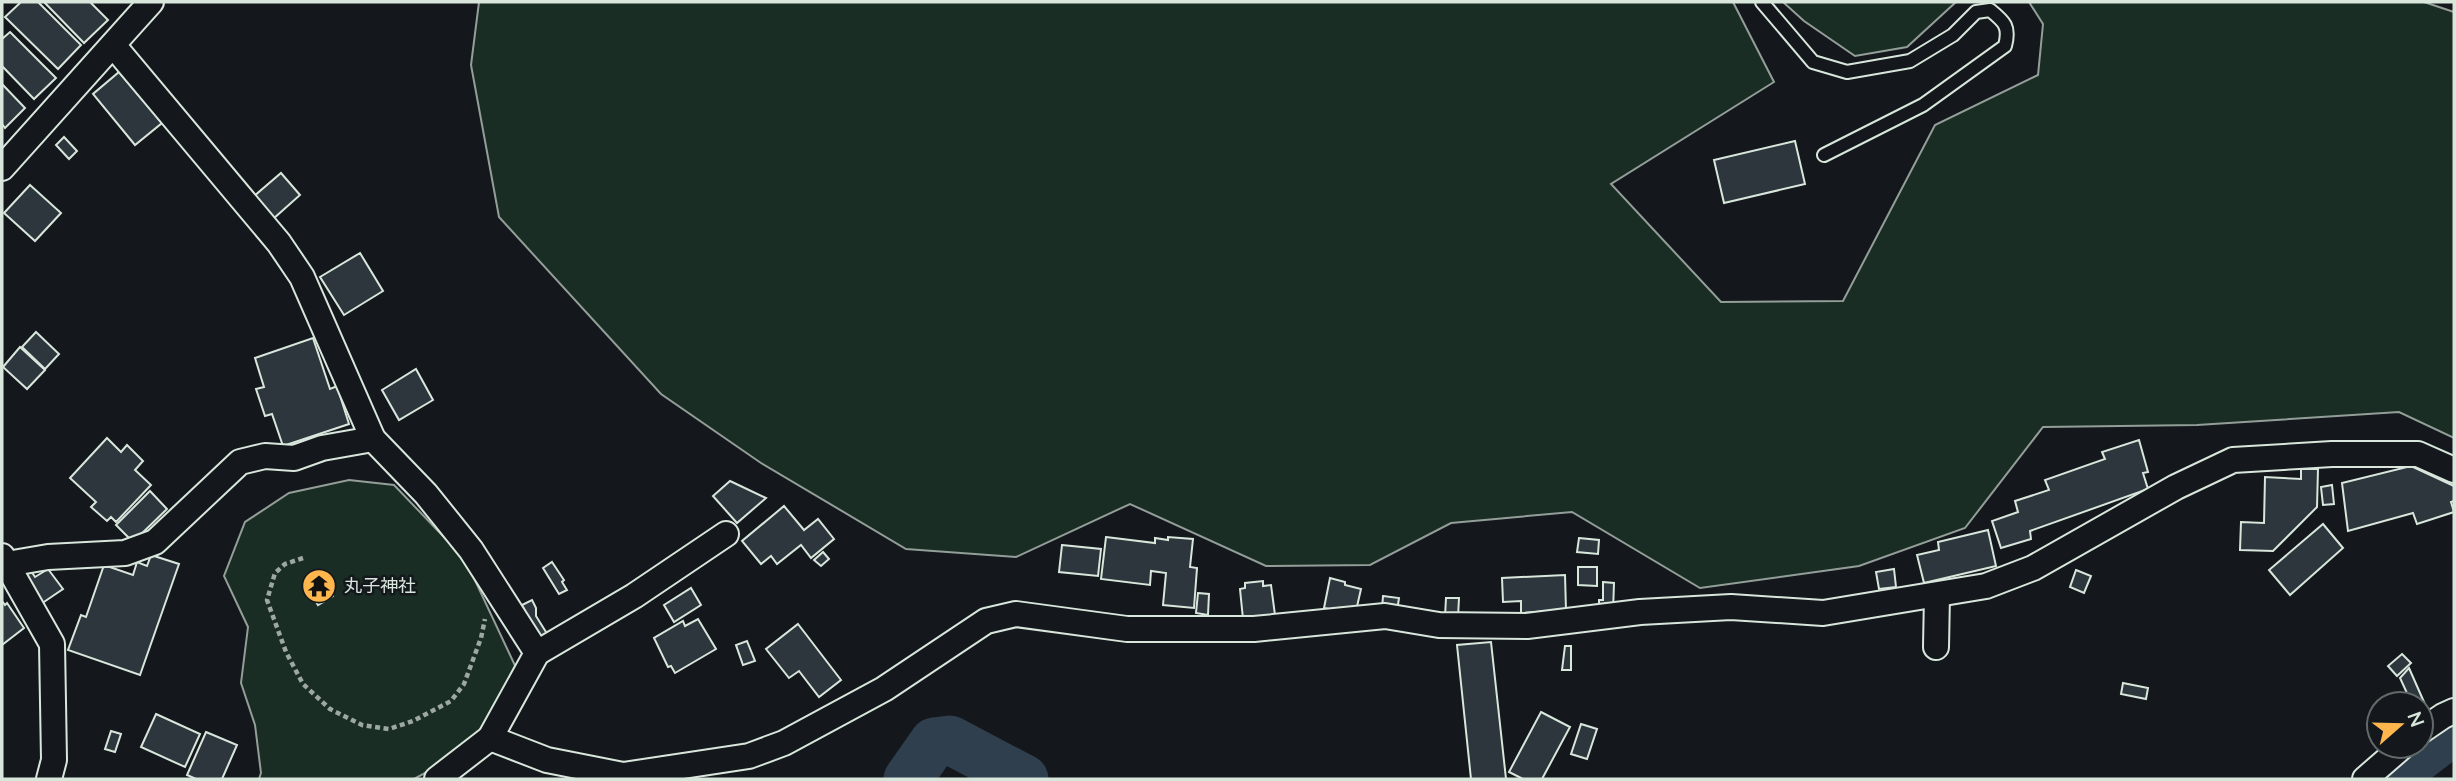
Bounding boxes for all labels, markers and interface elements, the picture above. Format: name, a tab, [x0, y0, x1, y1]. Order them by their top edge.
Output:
temple icon: 丸子神社	[300, 567, 338, 605]
place label: 丸子神社	[344, 574, 416, 596]
north arrow	[2365, 690, 2435, 760]
text: N	[2403, 708, 2430, 730]

